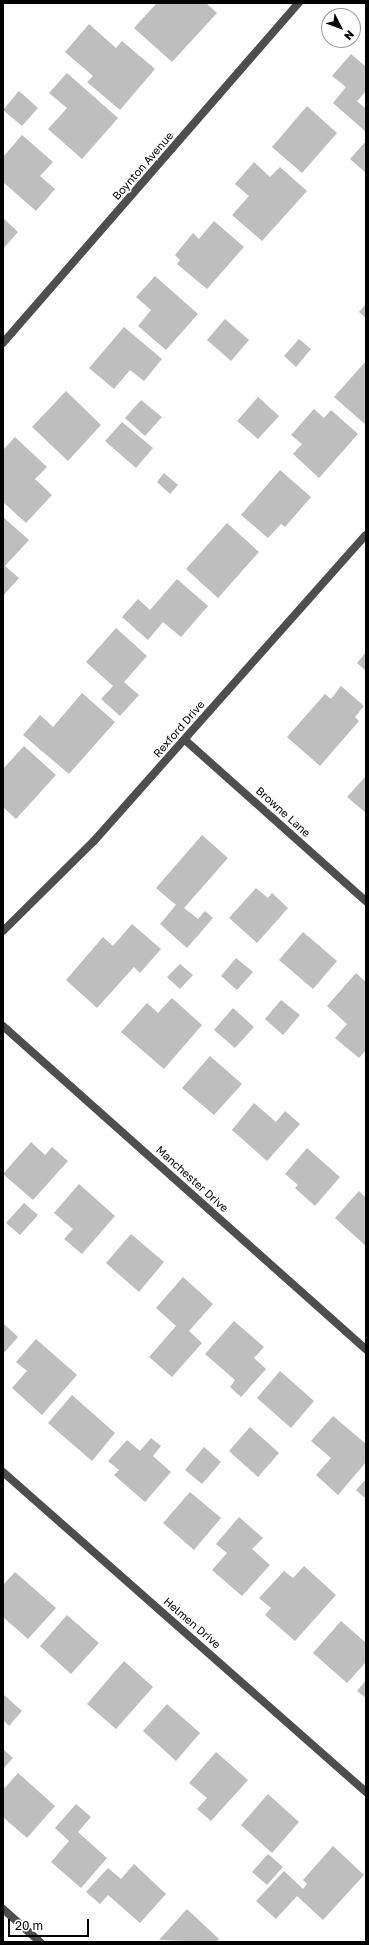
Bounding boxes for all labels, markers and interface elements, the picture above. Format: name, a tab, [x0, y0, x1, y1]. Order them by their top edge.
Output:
north arrow	[321, 8, 361, 48]
text: N	[342, 28, 357, 43]
street label: Boynton Avenue	[110, 129, 176, 203]
street label: Rexford Drive	[151, 698, 207, 760]
street label: Browne Lane	[253, 784, 313, 840]
street label: Manchester Drive	[153, 1143, 231, 1215]
street label: Helmen Drive	[161, 1595, 223, 1651]
scale bar	[10, 1911, 91, 1937]
text: 20 m	[15, 1918, 43, 1933]

